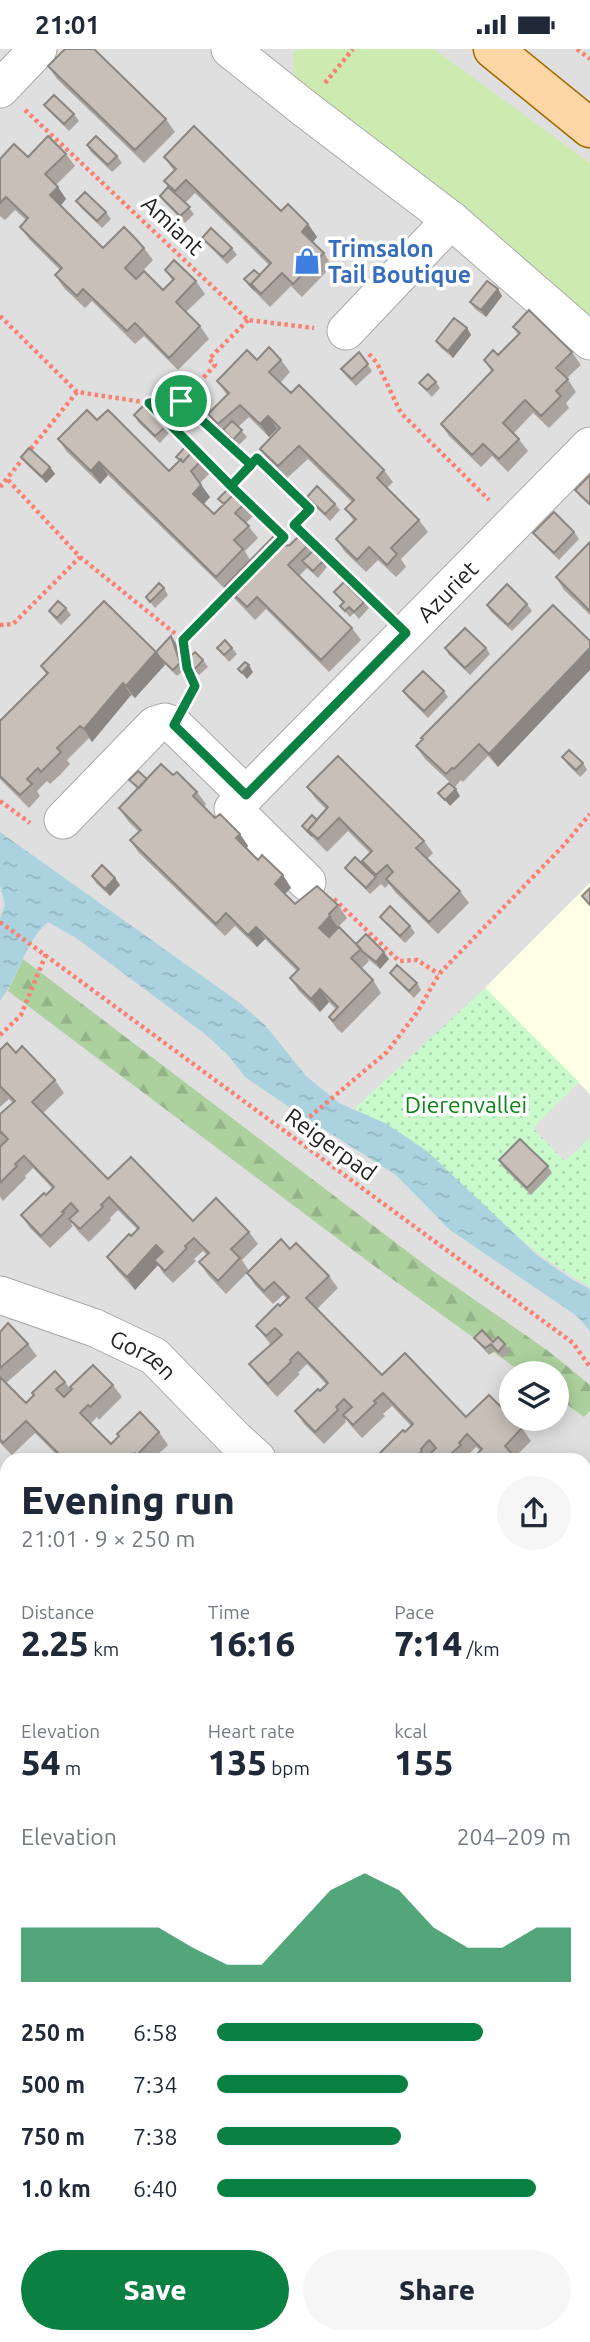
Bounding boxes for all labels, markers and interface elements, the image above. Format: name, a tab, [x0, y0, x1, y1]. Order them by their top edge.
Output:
text: 21:01	[35, 10, 100, 39]
street label: Amiant	[137, 190, 209, 260]
place label: Trimsalon Tail Boutique	[328, 236, 471, 287]
shop icon: Trimsalon Tail Boutique	[292, 246, 322, 276]
pin	[151, 371, 211, 431]
icon: arrive	[162, 382, 200, 420]
street label: Azuriet	[412, 556, 482, 627]
park label: Dierenvallei	[405, 1092, 527, 1117]
street label: Reigerpad	[281, 1103, 381, 1185]
street label: Gorzen	[106, 1325, 182, 1384]
map controls	[499, 1361, 569, 1431]
button: layers	[499, 1361, 569, 1431]
button: share	[497, 1476, 571, 1550]
text: Evening run	[21, 1479, 235, 1521]
text: 21:01 · 9 × 250 m	[21, 1526, 195, 1551]
text: Distance	[21, 1601, 95, 1623]
text: Time	[208, 1601, 250, 1623]
text: Pace	[394, 1601, 435, 1623]
text: 2.25	[21, 1623, 89, 1663]
text: 16:16	[208, 1623, 295, 1663]
text: 7:14	[394, 1623, 462, 1663]
text: km	[89, 1638, 119, 1660]
text: /km	[462, 1638, 500, 1660]
text: Elevation	[21, 1720, 100, 1742]
text: Heart rate	[208, 1720, 295, 1742]
text: kcal	[394, 1720, 427, 1742]
text: 54	[21, 1742, 60, 1782]
text: 135	[208, 1742, 267, 1782]
text: 155	[394, 1742, 454, 1782]
text: m	[60, 1757, 81, 1779]
text: bpm	[267, 1757, 310, 1779]
text: Elevation	[21, 1824, 117, 1849]
text: 204–209 m	[457, 1824, 571, 1849]
text: 250 m	[21, 2020, 85, 2045]
text: 6:58	[133, 2020, 178, 2045]
text: 500 m	[21, 2072, 85, 2097]
text: 7:34	[133, 2072, 178, 2097]
text: 750 m	[21, 2124, 85, 2149]
text: 7:38	[133, 2124, 178, 2149]
text: 1.0 km	[21, 2176, 91, 2201]
text: 6:40	[133, 2176, 178, 2201]
button: Save	[21, 2250, 289, 2330]
button: Share	[303, 2250, 571, 2330]

